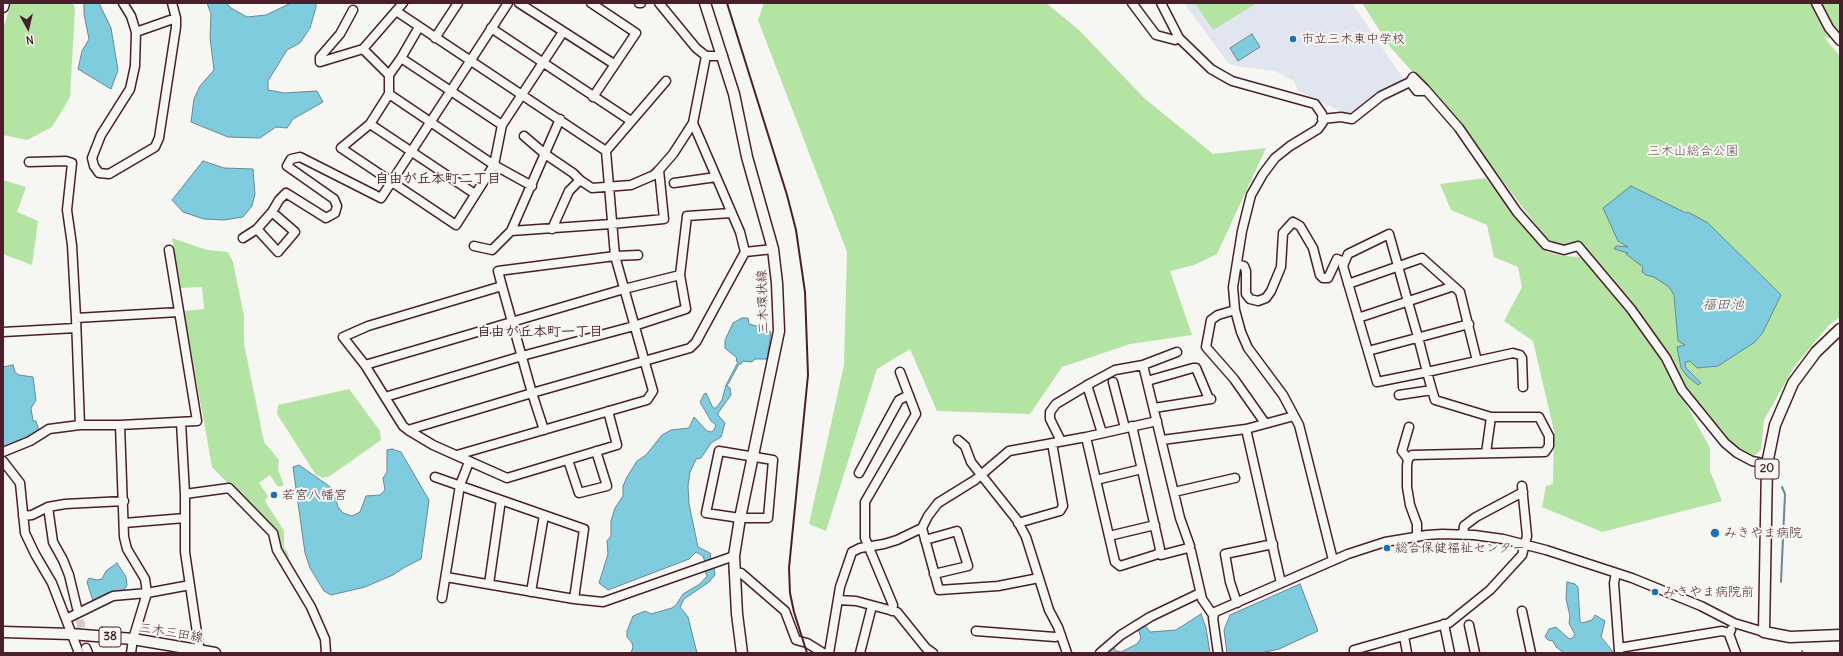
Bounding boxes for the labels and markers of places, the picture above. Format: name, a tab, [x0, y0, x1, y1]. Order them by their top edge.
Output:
place label: 市立三木東中学校	[1301, 31, 1405, 47]
marker: 市立三木東中学校	[1288, 34, 1298, 44]
place label: 若宮八幡宮	[282, 487, 347, 503]
marker: 若宮八幡宮	[269, 490, 279, 500]
place label: みきやま病院	[1724, 525, 1802, 541]
marker: みきやま病院	[1709, 527, 1721, 539]
place label: 総合保健福祉センター	[1395, 540, 1525, 556]
marker: 総合保健福祉センター	[1382, 543, 1392, 553]
place label: みきやま病院前	[1663, 584, 1754, 600]
marker: みきやま病院前	[1650, 587, 1660, 597]

